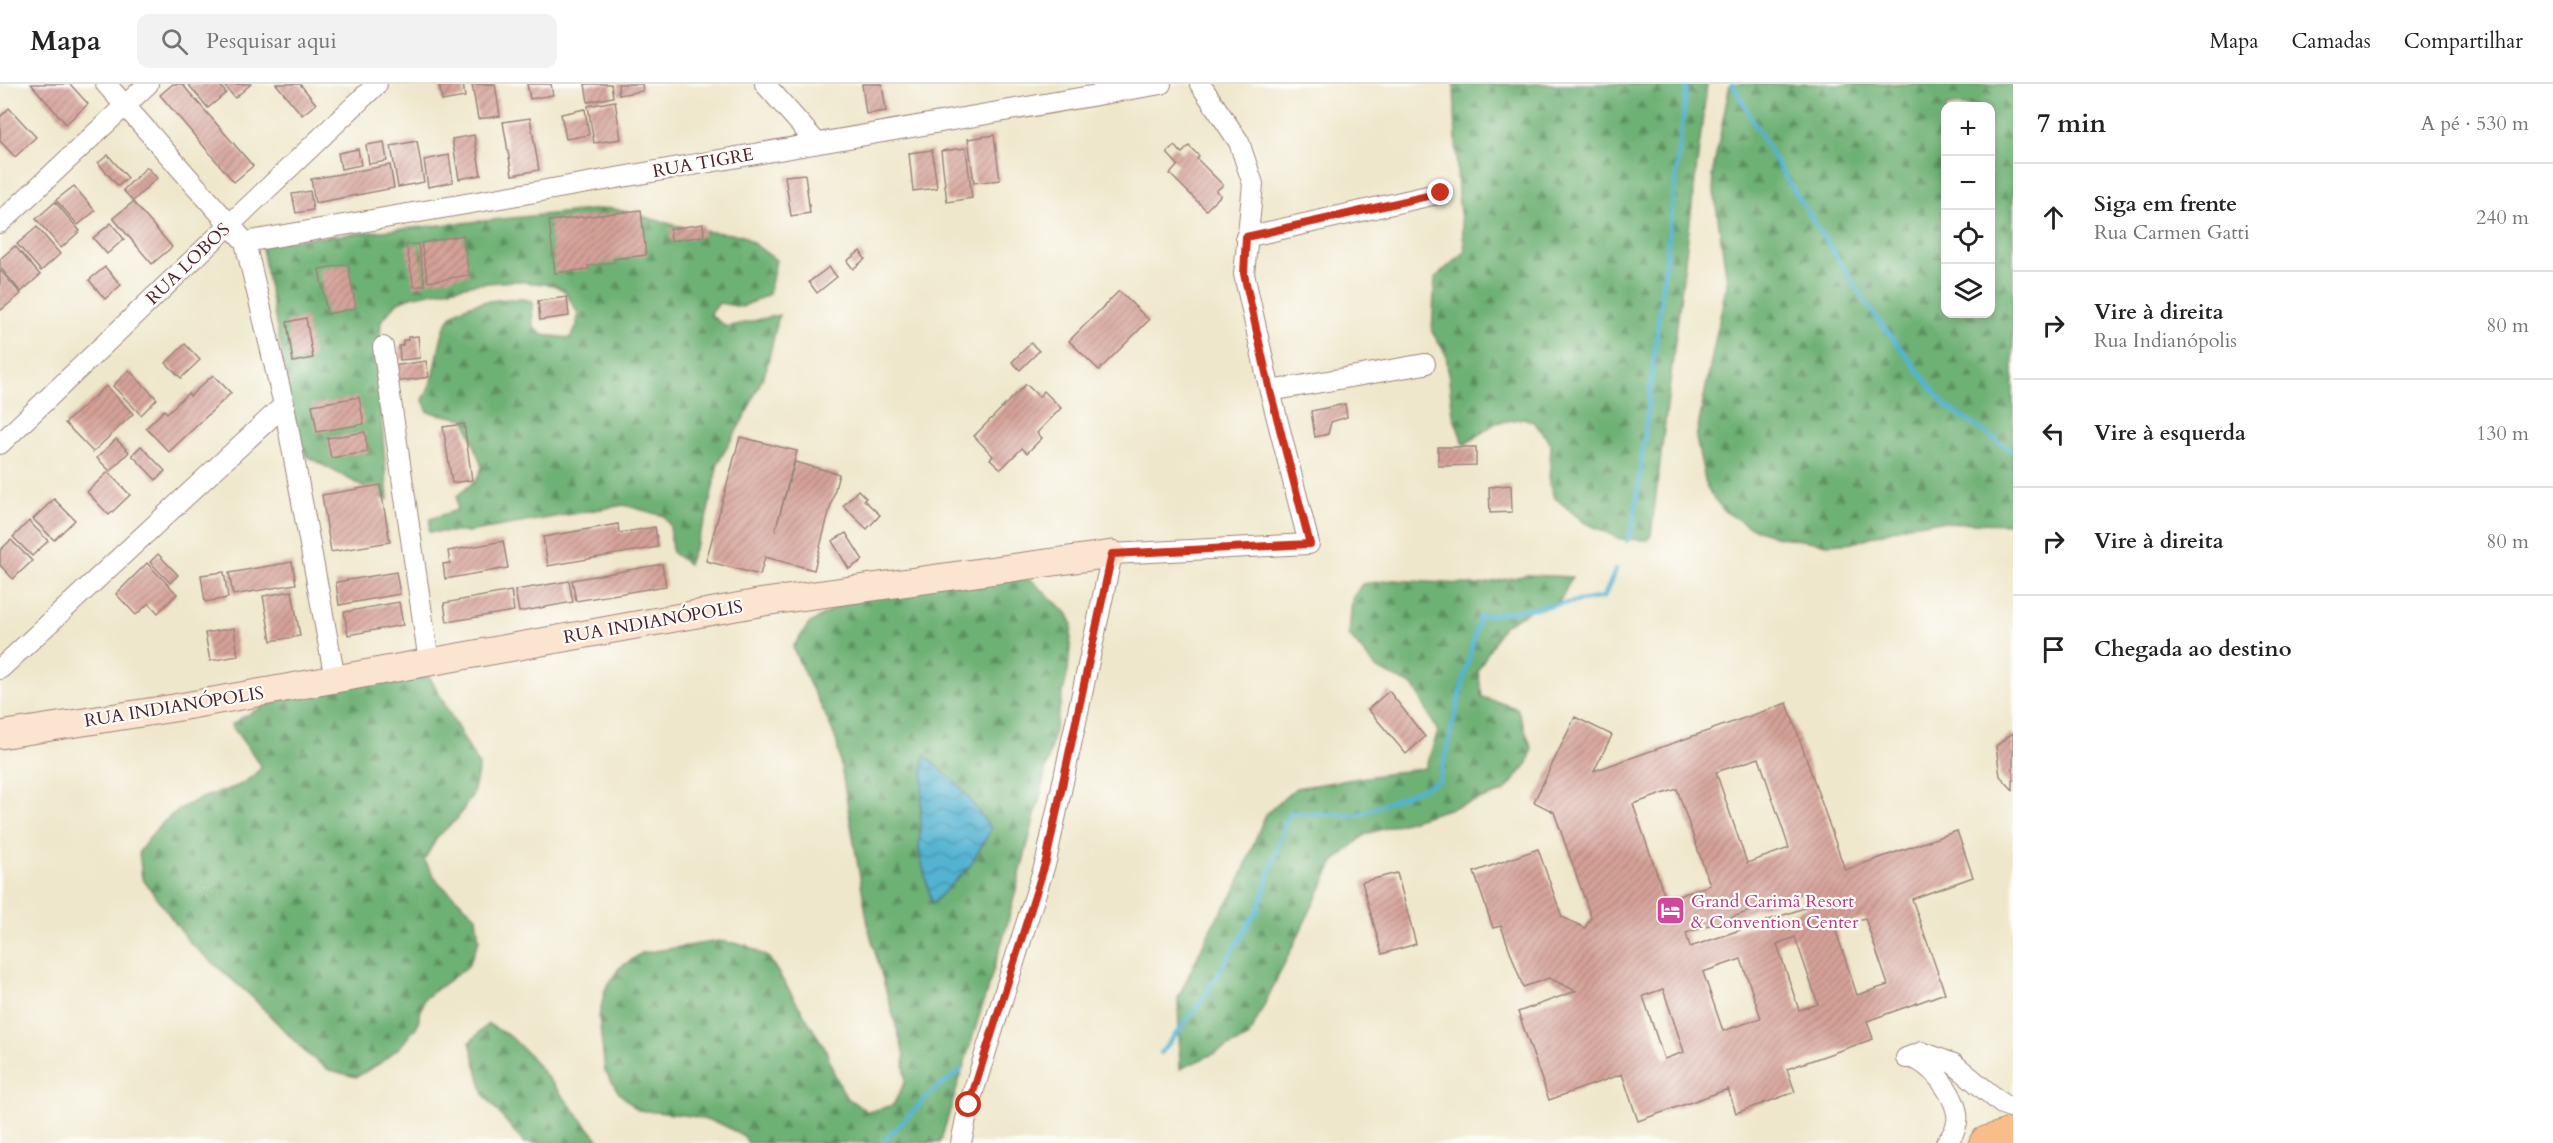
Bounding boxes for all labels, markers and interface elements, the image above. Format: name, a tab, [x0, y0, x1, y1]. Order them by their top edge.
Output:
search box	[137, 14, 557, 68]
text: Mapa	[30, 22, 101, 60]
icon: search	[158, 25, 191, 58]
text: Pesquisar aqui	[206, 26, 337, 56]
text: Mapa	[2209, 27, 2259, 56]
text: Camadas	[2292, 27, 2371, 56]
text: Compartilhar	[2404, 27, 2523, 56]
map controls	[1941, 102, 1995, 318]
button: +	[1941, 102, 1995, 156]
text: 7 min	[2037, 106, 2106, 141]
text: A pé · 530 m	[2421, 110, 2529, 137]
street label: RUA TIGRE	[651, 142, 755, 184]
button: −	[1941, 156, 1995, 210]
route end	[1427, 179, 1453, 205]
text: Siga em frente	[2094, 189, 2237, 219]
icon: ahead	[2037, 201, 2070, 234]
text: 240 m	[2476, 204, 2529, 231]
button: locate	[1941, 210, 1995, 264]
street label: RUA LOBOS	[140, 217, 236, 311]
text: Rua Carmen Gatti	[2094, 219, 2250, 246]
button: layers	[1941, 264, 1995, 318]
text: Vire à direita	[2094, 297, 2224, 327]
icon: right	[2037, 309, 2070, 342]
text: 80 m	[2486, 312, 2529, 339]
text: Rua Indianópolis	[2094, 327, 2237, 354]
icon: left	[2037, 417, 2070, 450]
text: Vire à esquerda	[2094, 418, 2246, 448]
text: 130 m	[2476, 420, 2529, 447]
icon: right	[2037, 525, 2070, 558]
text: Vire à direita	[2094, 526, 2224, 556]
text: 80 m	[2486, 528, 2529, 555]
street label: RUA INDIANÓPOLIS	[561, 594, 745, 650]
icon: arrive	[2037, 633, 2070, 666]
text: Chegada ao destino	[2094, 634, 2292, 664]
street label: RUA INDIANÓPOLIS	[82, 680, 266, 734]
place label: Grand Carimã Resort & Convention Center	[1691, 889, 1859, 935]
hotel icon: Grand Carimã Resort & Convention Center	[1654, 895, 1686, 927]
route start	[955, 1091, 981, 1117]

